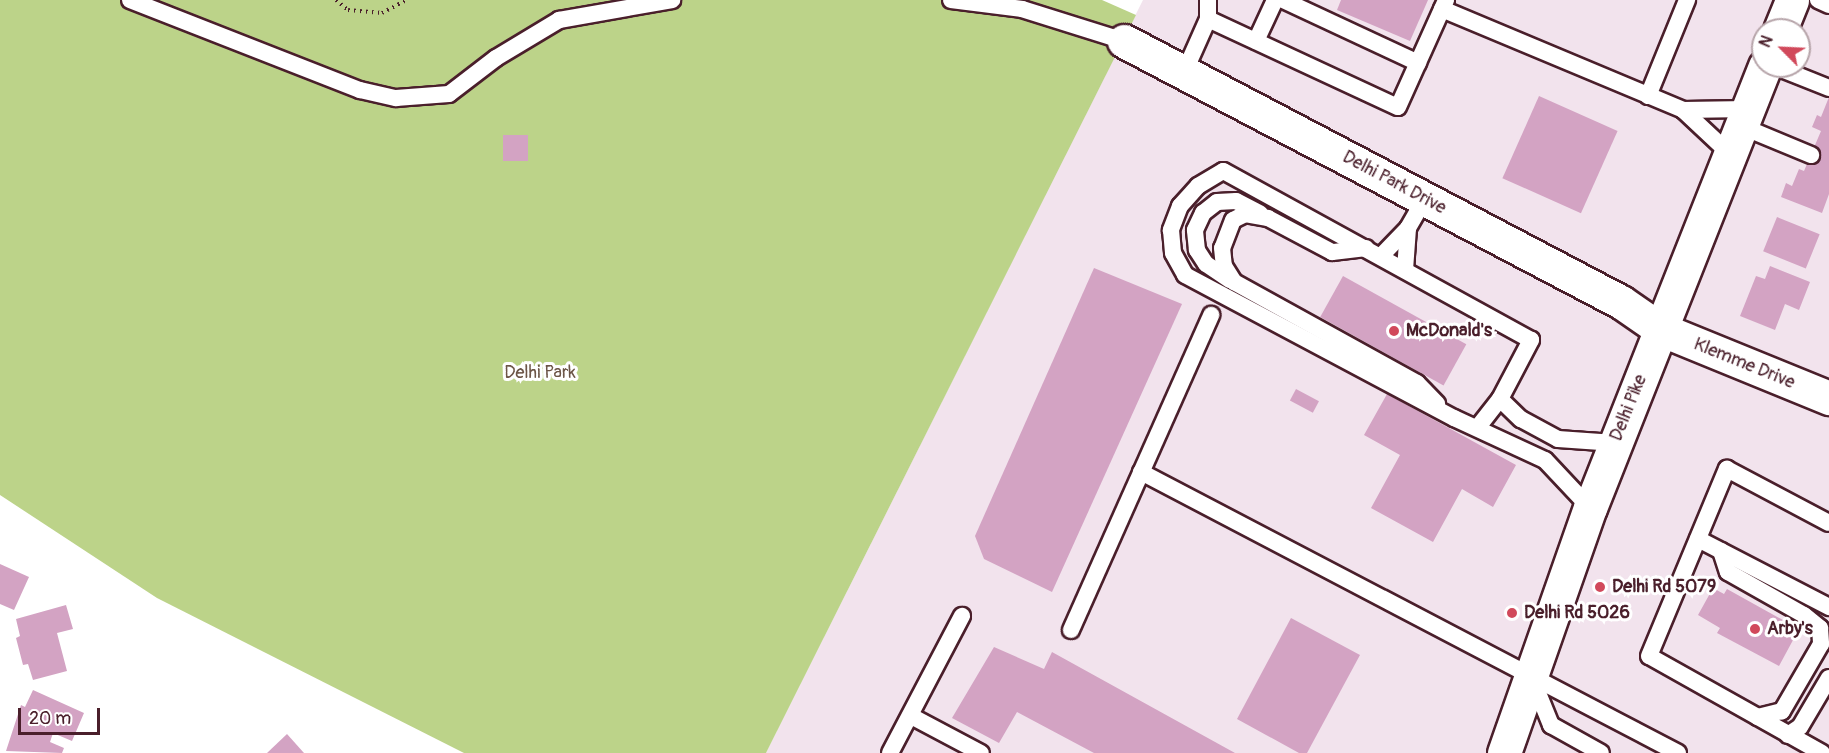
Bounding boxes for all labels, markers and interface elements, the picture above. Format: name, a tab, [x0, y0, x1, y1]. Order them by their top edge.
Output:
north arrow	[1751, 18, 1811, 78]
text: N	[1755, 32, 1778, 51]
street label: Delhi Park Drive	[1339, 147, 1449, 219]
place label: McDonald's	[1406, 320, 1492, 342]
marker: McDonald's	[1387, 324, 1401, 338]
street label: Klemme Drive	[1690, 334, 1798, 394]
park label: Delhi Park	[504, 362, 576, 384]
street label: Delhi Pike	[1606, 372, 1652, 444]
place label: Delhi Rd 5079	[1612, 576, 1716, 598]
marker: Delhi Rd 5079	[1593, 580, 1607, 594]
place label: Delhi Rd 5026	[1524, 602, 1630, 624]
marker: Delhi Rd 5026	[1505, 606, 1519, 620]
place label: Arby's	[1767, 618, 1813, 640]
marker: Arby's	[1748, 622, 1762, 636]
scale bar	[21, 696, 104, 734]
text: 20 m	[29, 707, 71, 730]

